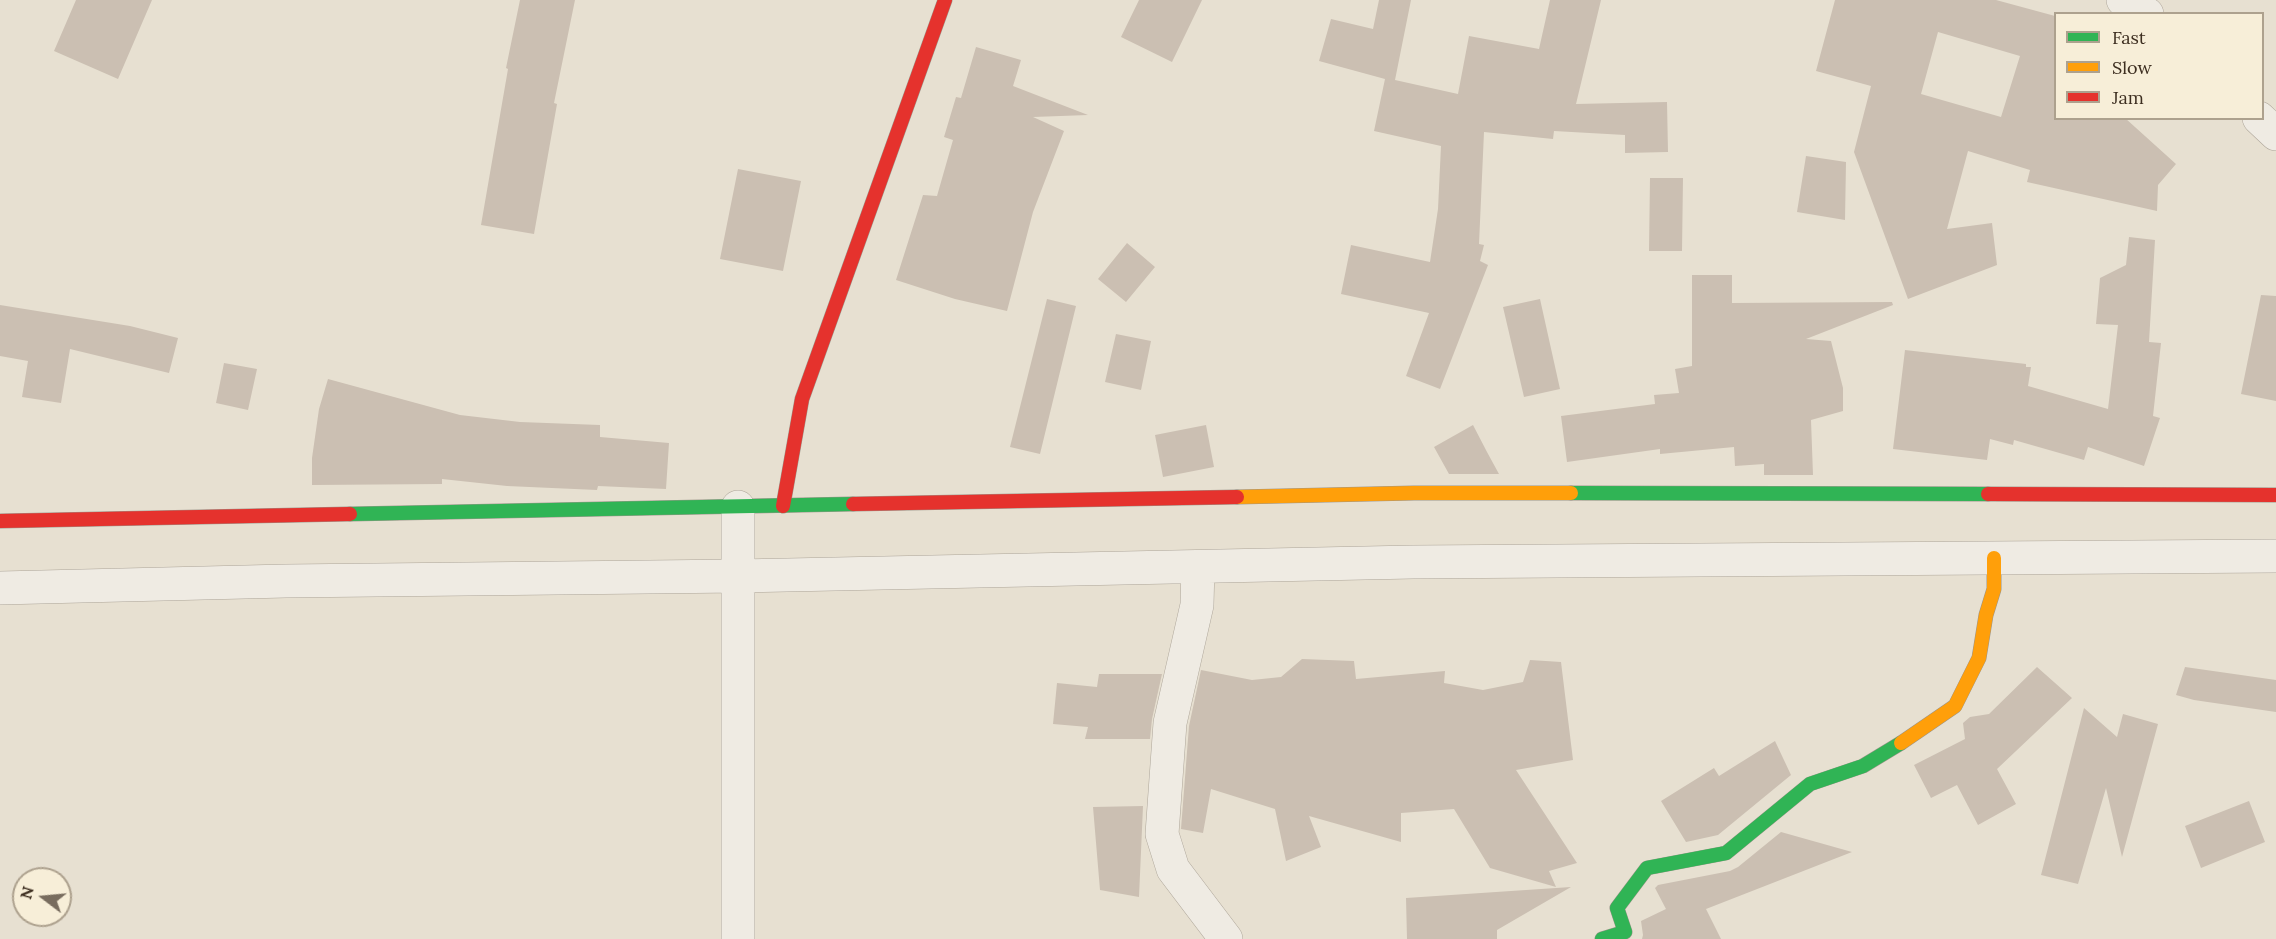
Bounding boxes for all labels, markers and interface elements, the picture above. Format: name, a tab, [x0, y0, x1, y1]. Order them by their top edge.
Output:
legend	[2054, 12, 2264, 120]
text: Fast	[2112, 26, 2146, 49]
text: Slow	[2112, 56, 2152, 79]
text: Jam	[2112, 86, 2144, 109]
north arrow	[12, 867, 72, 927]
text: N	[15, 884, 38, 901]

